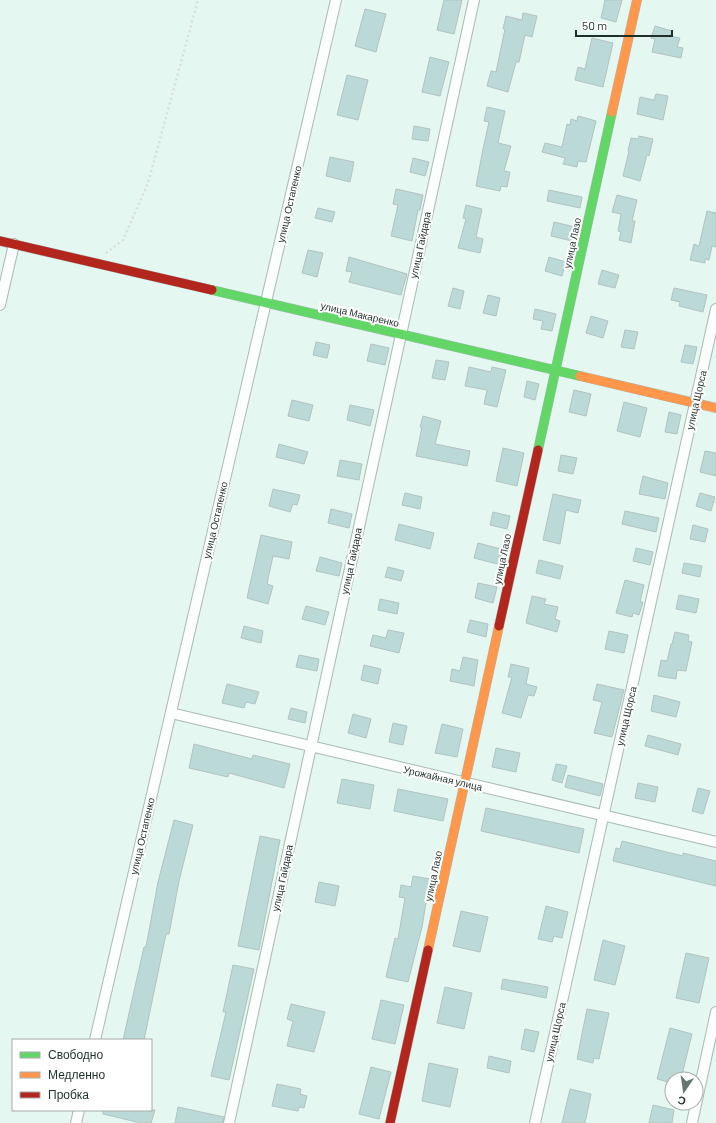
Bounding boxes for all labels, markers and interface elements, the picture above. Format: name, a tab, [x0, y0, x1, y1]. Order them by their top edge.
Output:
scale bar	[576, 12, 672, 38]
text: 50 m	[582, 18, 607, 32]
street label: улица Остапенко	[274, 164, 304, 244]
street label: улица Гайдара	[407, 210, 433, 280]
street label: улица Лазо	[561, 216, 583, 269]
street label: улица Макаренко	[320, 299, 401, 329]
street label: улица Щорса	[683, 369, 709, 431]
street label: улица Остапенко	[200, 480, 230, 560]
street label: улица Гайдара	[338, 526, 364, 596]
street label: улица Лазо	[491, 532, 513, 585]
street label: улица Щорса	[613, 685, 639, 747]
street label: Урожайная улица	[402, 763, 484, 793]
street label: улица Остапенко	[127, 796, 157, 876]
street label: улица Гайдара	[269, 843, 295, 913]
street label: улица Лазо	[422, 849, 444, 902]
street label: улица Щорса	[542, 1001, 568, 1063]
legend	[12, 1039, 152, 1111]
text: Свободно	[48, 1047, 103, 1062]
text: Медленно	[48, 1067, 105, 1082]
north arrow	[664, 1071, 704, 1111]
text: Пробка	[48, 1087, 89, 1102]
text: С	[676, 1094, 687, 1108]

